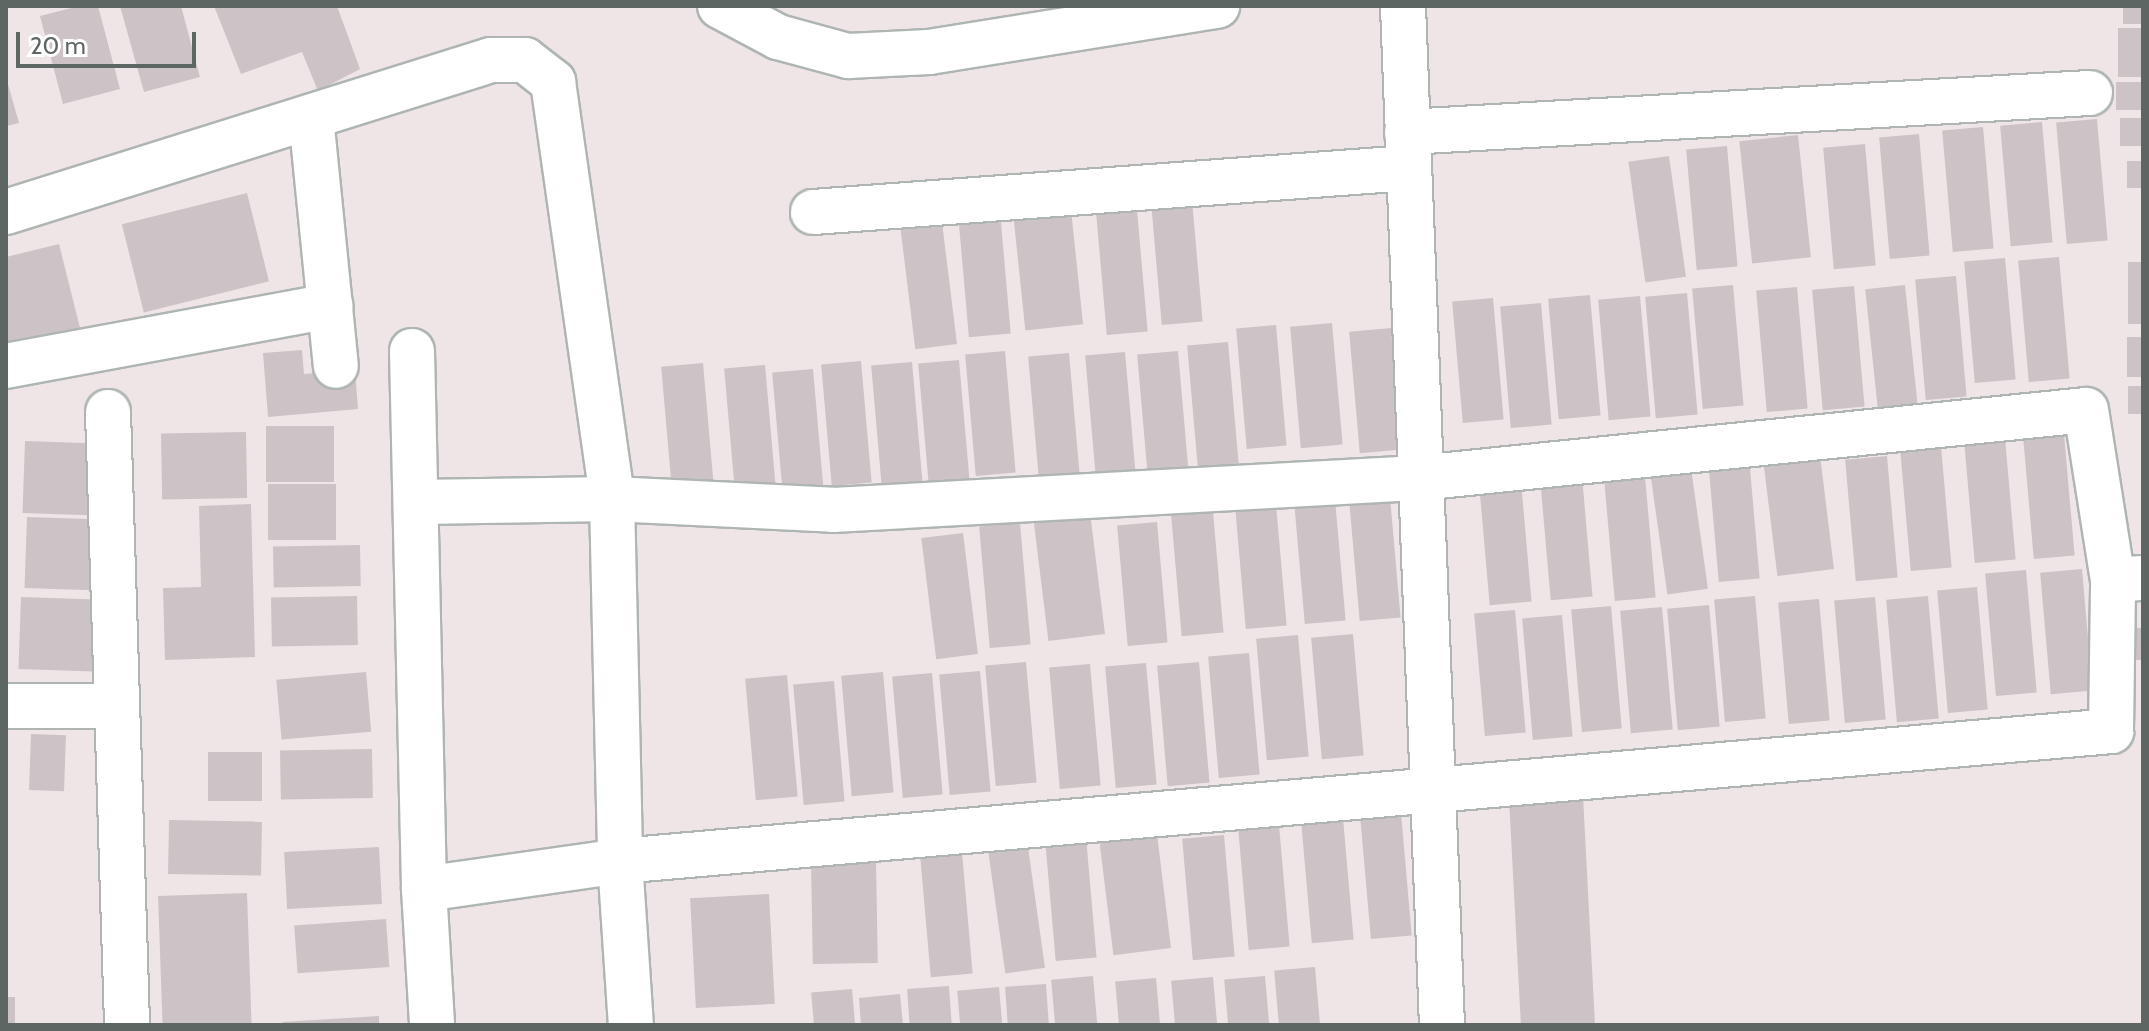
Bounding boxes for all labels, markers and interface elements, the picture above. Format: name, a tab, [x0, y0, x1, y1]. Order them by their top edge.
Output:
scale bar	[20, 16, 200, 66]
text: 20 m	[30, 31, 86, 60]

